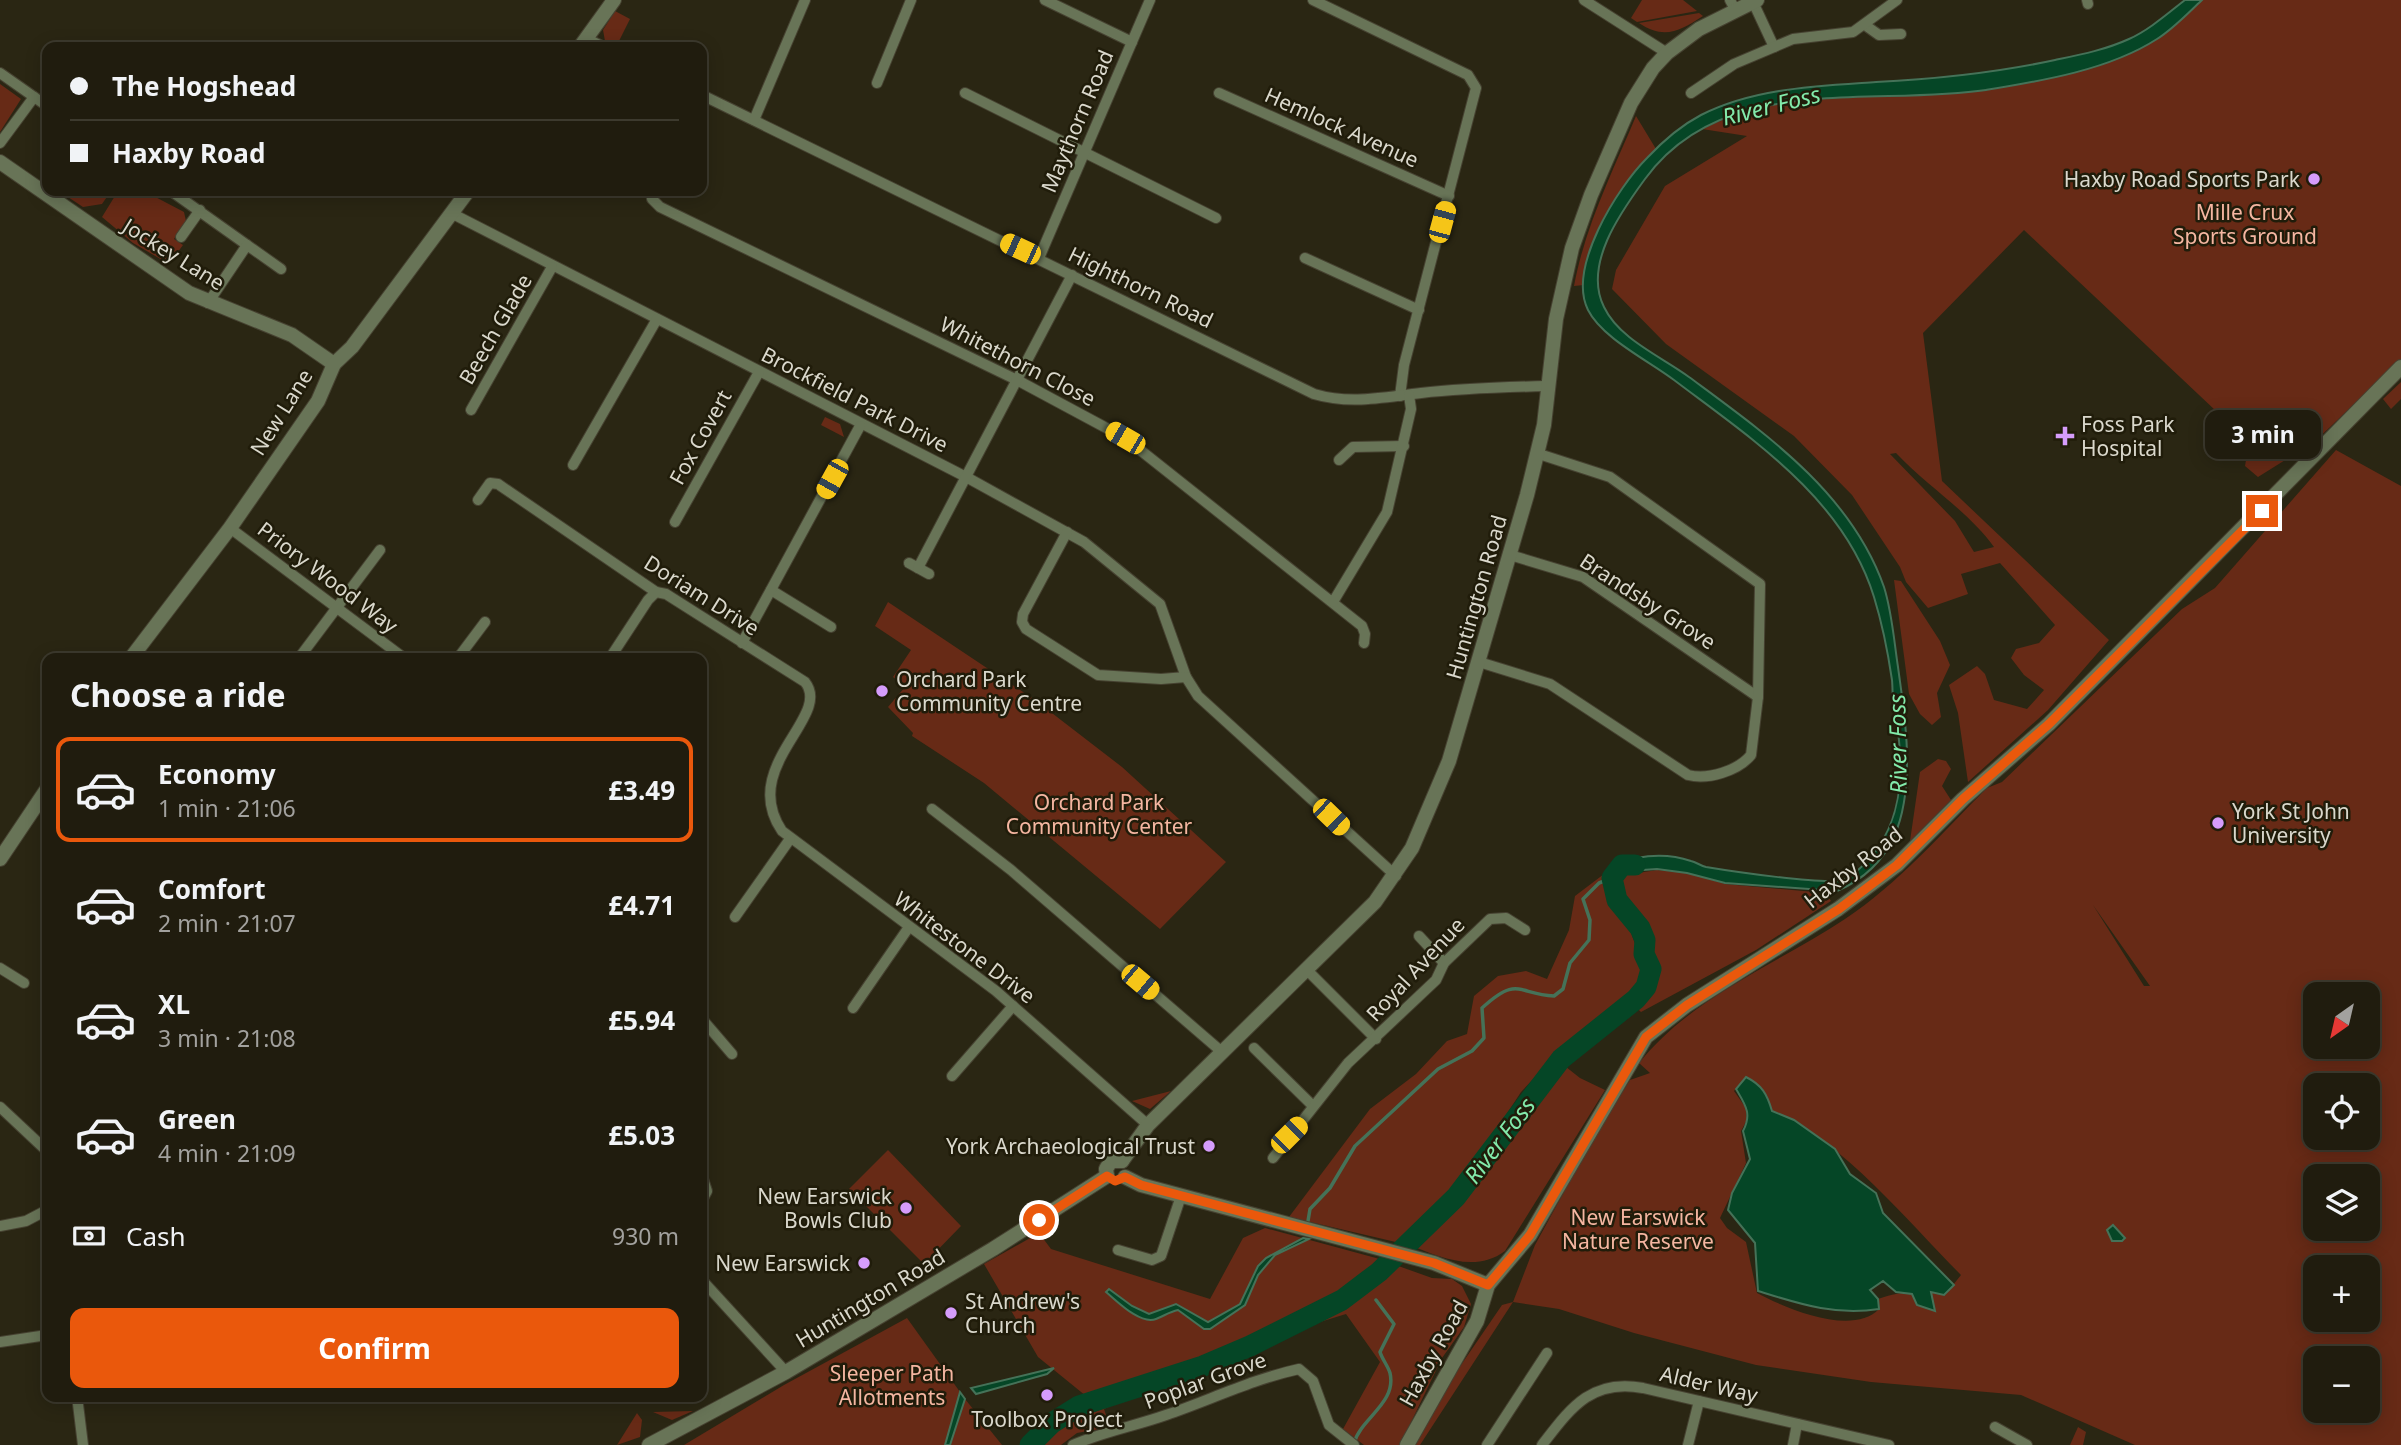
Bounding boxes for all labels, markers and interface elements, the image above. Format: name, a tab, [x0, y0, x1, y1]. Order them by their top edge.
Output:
street label: Maythorn Road	[1034, 45, 1120, 197]
text: The Hogshead	[112, 68, 296, 104]
water label: River Foss	[1718, 77, 1824, 133]
street label: Hemlock Avenue	[1261, 81, 1423, 173]
text: Haxby Road	[112, 135, 265, 171]
place label: Haxby Road Sports Park	[2064, 165, 2301, 193]
marker: Haxby Road Sports Park	[2306, 171, 2322, 187]
park label: Mille Crux Sports Ground	[2173, 198, 2317, 250]
car	[1427, 199, 1458, 245]
street label: Jockey Lane	[116, 211, 230, 296]
car	[997, 231, 1044, 267]
street label: Highthorn Road	[1064, 240, 1218, 334]
street label: Beech Glade	[452, 269, 538, 389]
street label: Whitethorn Close	[935, 310, 1101, 412]
street label: Brockfield Park Drive	[757, 340, 953, 458]
street label: New Lane	[243, 363, 319, 461]
street label: Fox Covert	[663, 384, 738, 489]
place label: Foss Park Hospital	[2081, 410, 2175, 462]
callout: 3 min	[2204, 410, 2320, 458]
car	[1102, 418, 1149, 458]
text: 3 min	[2231, 418, 2295, 450]
marker: Foss Park Hospital	[2055, 426, 2075, 446]
car	[813, 456, 852, 502]
route end	[2246, 495, 2278, 527]
street label: Huntington Road	[1439, 512, 1513, 682]
street label: Priory Wood Way	[252, 515, 404, 639]
street label: Brandsby Grove	[1575, 547, 1721, 655]
street label: Doriam Drive	[639, 548, 765, 642]
place label: Orchard Park Community Centre	[896, 665, 1082, 717]
text: Choose a ride	[70, 673, 286, 716]
marker: Orchard Park Community Centre	[874, 683, 890, 699]
water label: River Foss	[1880, 694, 1914, 794]
text: Economy	[158, 756, 276, 792]
icon: car	[74, 758, 137, 821]
text: £3.49	[608, 772, 675, 808]
park label: Orchard Park Community Center	[1006, 788, 1193, 840]
text: 1 min · 21:06	[158, 792, 296, 824]
car	[1309, 795, 1354, 839]
place label: York St John University	[2232, 797, 2350, 849]
marker: York St John University	[2210, 815, 2226, 831]
street label: Haxby Road	[1798, 820, 1908, 914]
text: Comfort	[158, 871, 266, 907]
icon: car	[74, 873, 137, 936]
street label: Whitestone Drive	[889, 885, 1041, 1009]
text: £4.71	[608, 887, 675, 923]
text: 2 min · 21:07	[158, 907, 296, 939]
street label: Royal Avenue	[1360, 911, 1470, 1027]
car	[1118, 960, 1163, 1004]
north arrow	[2303, 982, 2380, 1059]
map controls	[2303, 982, 2380, 1423]
text: XL	[158, 986, 190, 1022]
icon: car	[74, 988, 137, 1051]
text: £5.94	[608, 1002, 675, 1038]
text: 3 min · 21:08	[158, 1022, 296, 1054]
button: locate	[2303, 1073, 2380, 1150]
water label: River Foss	[1456, 1090, 1542, 1190]
text: Green	[158, 1101, 236, 1137]
icon: car	[74, 1103, 137, 1166]
car	[1267, 1113, 1312, 1157]
text: £5.03	[608, 1117, 675, 1153]
place label: York Archaeological Trust	[946, 1132, 1195, 1160]
text: 4 min · 21:09	[158, 1137, 296, 1169]
marker: York Archaeological Trust	[1201, 1138, 1217, 1154]
button: layers	[2303, 1164, 2380, 1241]
place label: New Earswick Bowls Club	[757, 1182, 893, 1234]
marker: New Earswick Bowls Club	[898, 1200, 914, 1216]
park label: New Earswick Nature Reserve	[1562, 1203, 1714, 1255]
route start	[1023, 1204, 1055, 1236]
icon: cash	[70, 1217, 108, 1255]
text: Cash	[126, 1218, 186, 1254]
text: 930 m	[612, 1220, 679, 1252]
street label: Huntington Road	[790, 1242, 950, 1354]
place label: New Earswick	[715, 1249, 851, 1277]
marker: New Earswick	[856, 1255, 872, 1271]
button: +	[2303, 1255, 2380, 1332]
place label: St Andrew's Church	[965, 1287, 1080, 1339]
street label: Haxby Road	[1392, 1295, 1474, 1411]
marker: St Andrew's Church	[943, 1305, 959, 1321]
button: Confirm	[70, 1308, 679, 1388]
street label: Poplar Grove	[1140, 1345, 1270, 1415]
button: −	[2303, 1346, 2380, 1423]
park label: Sleeper Path Allotments	[830, 1359, 954, 1411]
street label: Alder Way	[1657, 1359, 1761, 1409]
marker: Toolbox Project	[1039, 1387, 1055, 1403]
place label: Toolbox Project	[971, 1405, 1123, 1433]

